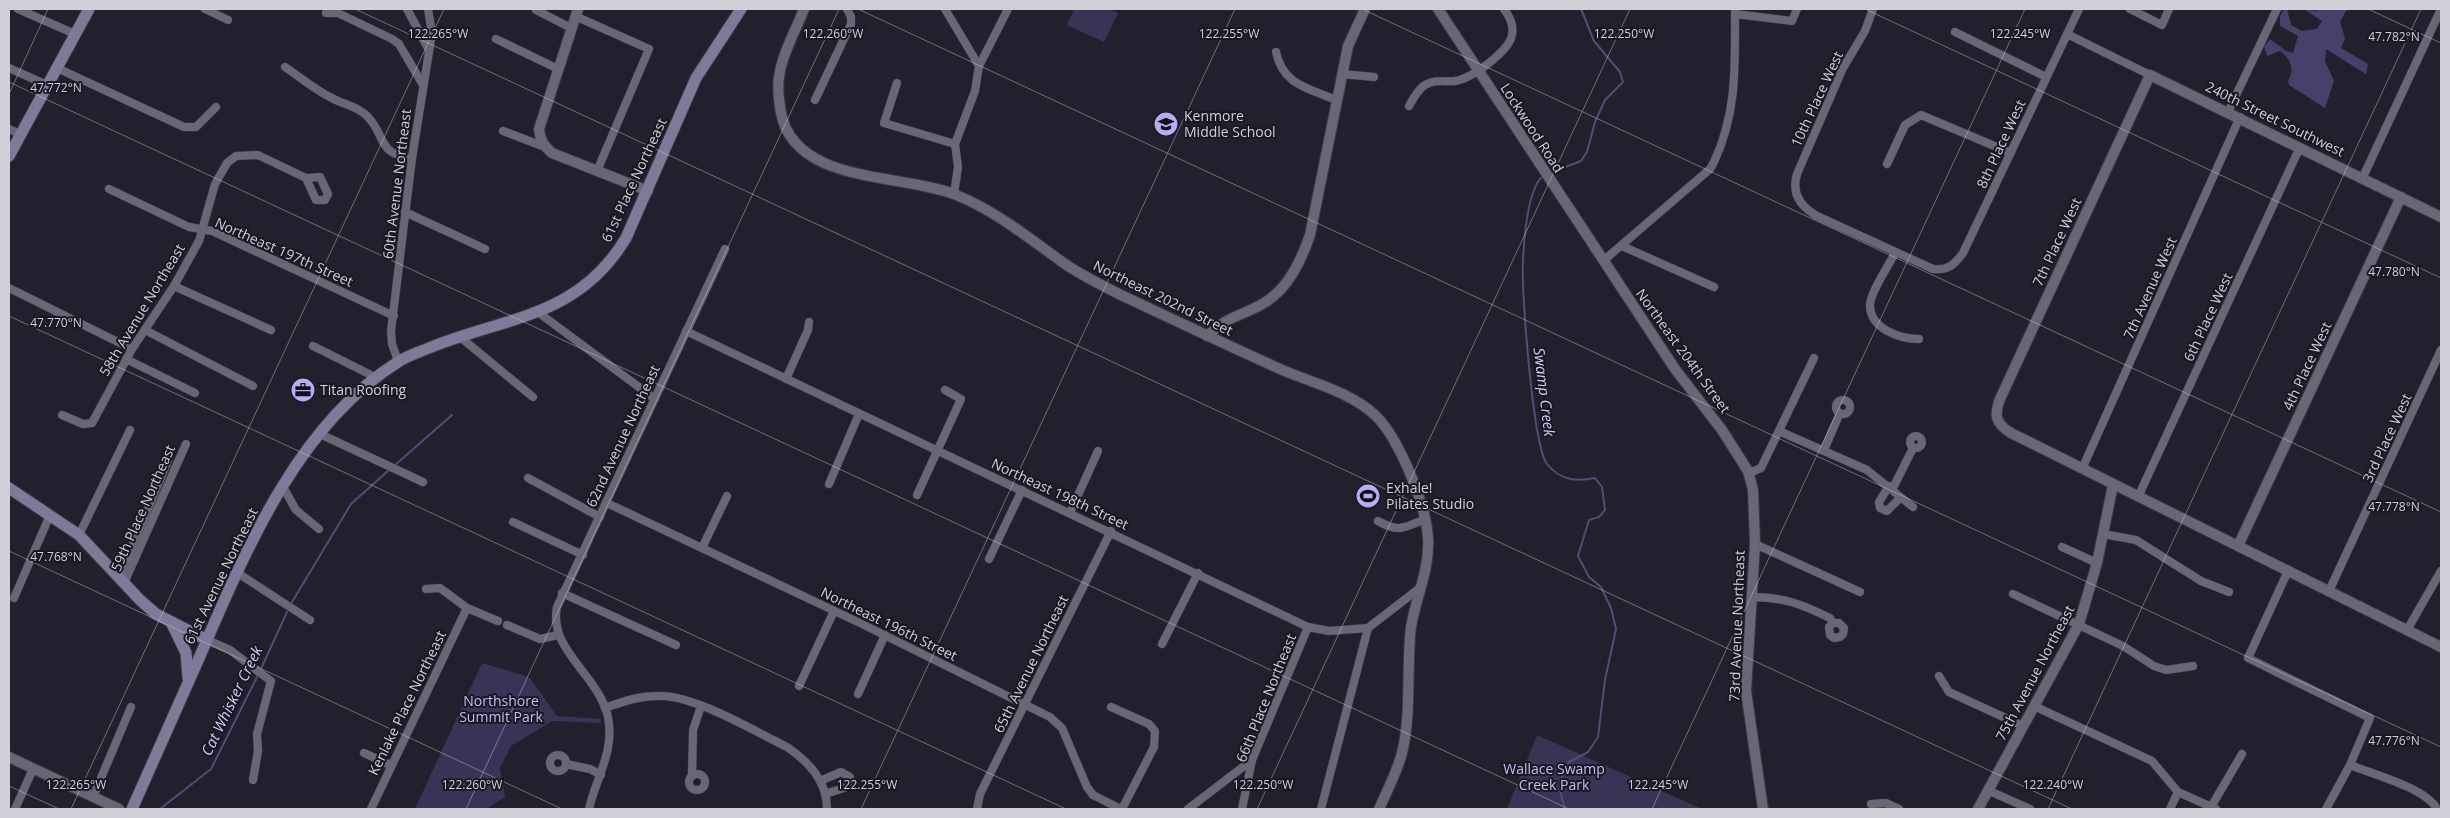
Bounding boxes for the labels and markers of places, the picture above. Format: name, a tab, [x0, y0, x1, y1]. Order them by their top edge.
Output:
place label: Kenmore Middle School	[1184, 106, 1276, 141]
school or university icon: Kenmore Middle School	[1153, 111, 1179, 137]
office icon: Titan Roofing	[290, 377, 316, 403]
place label: Titan Roofing	[320, 380, 407, 399]
place label: Exhale! Pilates Studio	[1386, 478, 1474, 513]
sports icon: Exhale! Pilates Studio	[1355, 483, 1381, 509]

